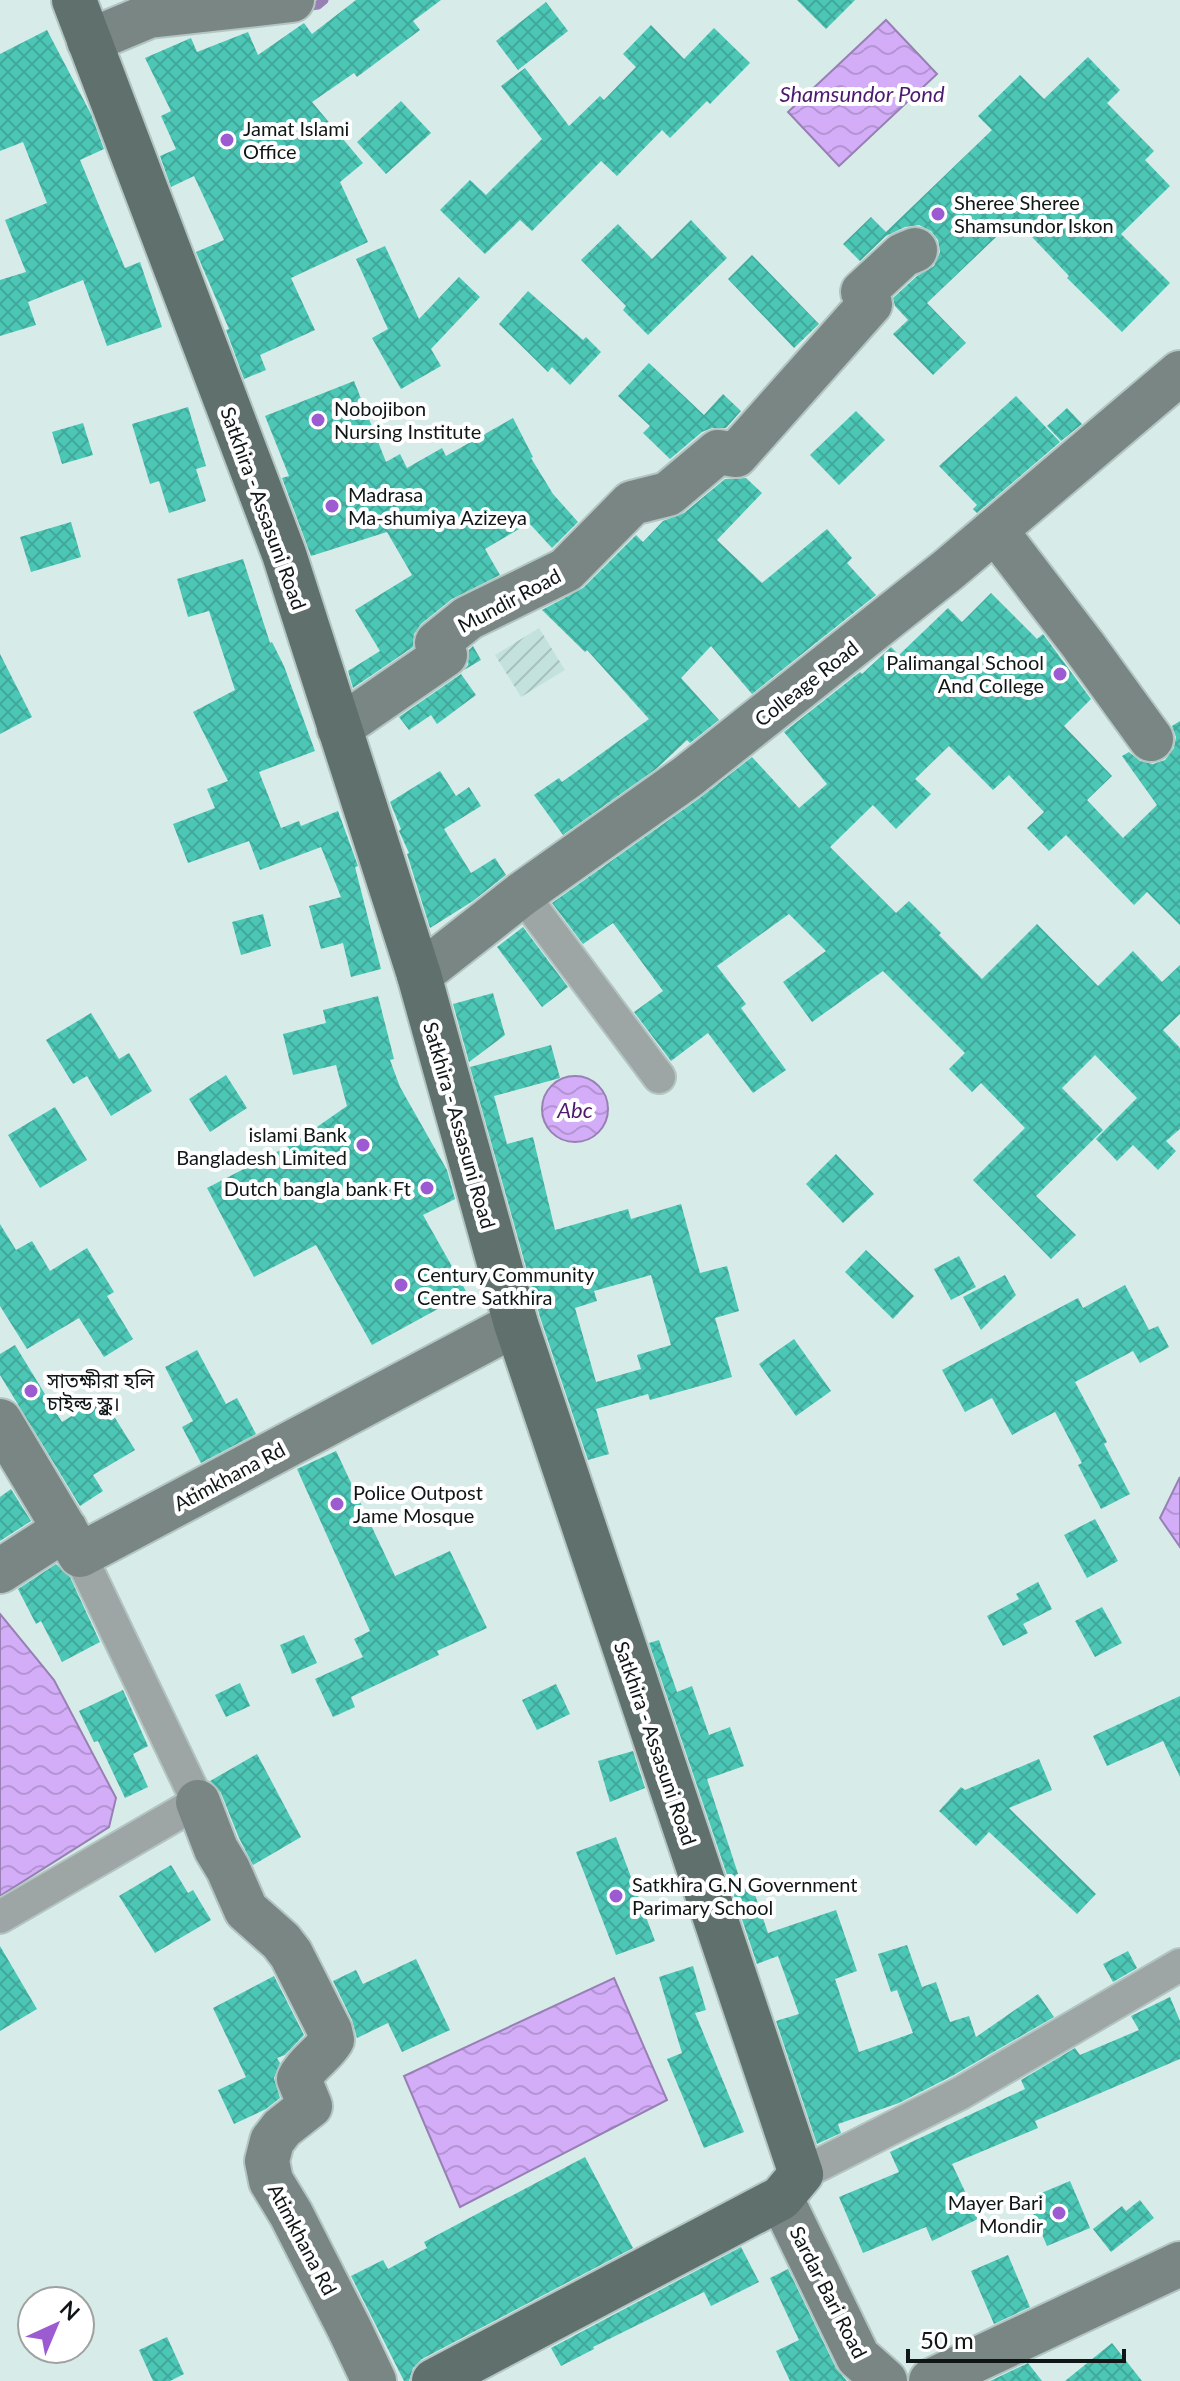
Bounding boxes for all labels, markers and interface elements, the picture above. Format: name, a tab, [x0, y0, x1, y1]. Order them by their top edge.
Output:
water label: Shamsundor Pond	[779, 80, 945, 107]
place label: Jamat Islami Office	[243, 116, 349, 163]
marker: Jamat Islami Office	[218, 131, 236, 149]
place label: Sheree Sheree Shamsundor Iskon	[954, 190, 1114, 237]
marker: Sheree Sheree Shamsundor Iskon	[929, 205, 947, 223]
place label: Nobojibon Nursing Institute	[334, 396, 481, 443]
street label: Satkhira - Assasuni Road	[216, 403, 312, 613]
marker: Nobojibon Nursing Institute	[309, 411, 327, 429]
place label: Madrasa Ma-shumiya Azizeya	[348, 482, 527, 529]
marker: Madrasa Ma-shumiya Azizeya	[323, 497, 341, 515]
street label: Mundir Road	[453, 563, 565, 637]
street label: Colleage Road	[749, 635, 863, 731]
place label: Palimangal School And College	[886, 650, 1044, 697]
marker: Palimangal School And College	[1051, 665, 1069, 683]
street label: Satkhira - Assasuni Road	[419, 1019, 501, 1231]
water label: Abc	[556, 1096, 593, 1123]
place label: islami Bank Bangladesh Limited	[176, 1122, 348, 1169]
marker: islami Bank Bangladesh Limited	[354, 1136, 372, 1154]
place label: Dutch bangla bank Ft	[224, 1176, 411, 1200]
marker: Dutch bangla bank Ft	[418, 1179, 436, 1197]
place label: Century Community Centre Satkhira	[417, 1262, 595, 1309]
marker: Century Community Centre Satkhira	[392, 1276, 410, 1294]
place label: সাতক্ষীরা হলি চাইল্ড স্কুল।	[46, 1368, 155, 1416]
marker: সাতক্ষীরা হলি চাইল্ড স্কুল।	[22, 1382, 40, 1400]
street label: Atimkhana Rd	[169, 1437, 289, 1515]
place label: Police Outpost Jame Mosque	[353, 1480, 483, 1527]
marker: Police Outpost Jame Mosque	[328, 1495, 346, 1513]
street label: Satkhira - Assasuni Road	[610, 1638, 702, 1848]
place label: Satkhira G.N Government Parimary School	[632, 1872, 858, 1919]
marker: Satkhira G.N Government Parimary School	[607, 1887, 625, 1905]
street label: Atimkhana Rd	[264, 2179, 342, 2299]
place label: Mayer Bari Mondir	[948, 2190, 1044, 2237]
marker: Mayer Bari Mondir	[1050, 2204, 1068, 2222]
street label: Sardar Bari Road	[785, 2222, 873, 2362]
north arrow	[16, 2285, 96, 2365]
text: N	[55, 2295, 86, 2326]
scale bar	[908, 2313, 1124, 2363]
text: 50 m	[920, 2325, 974, 2354]

